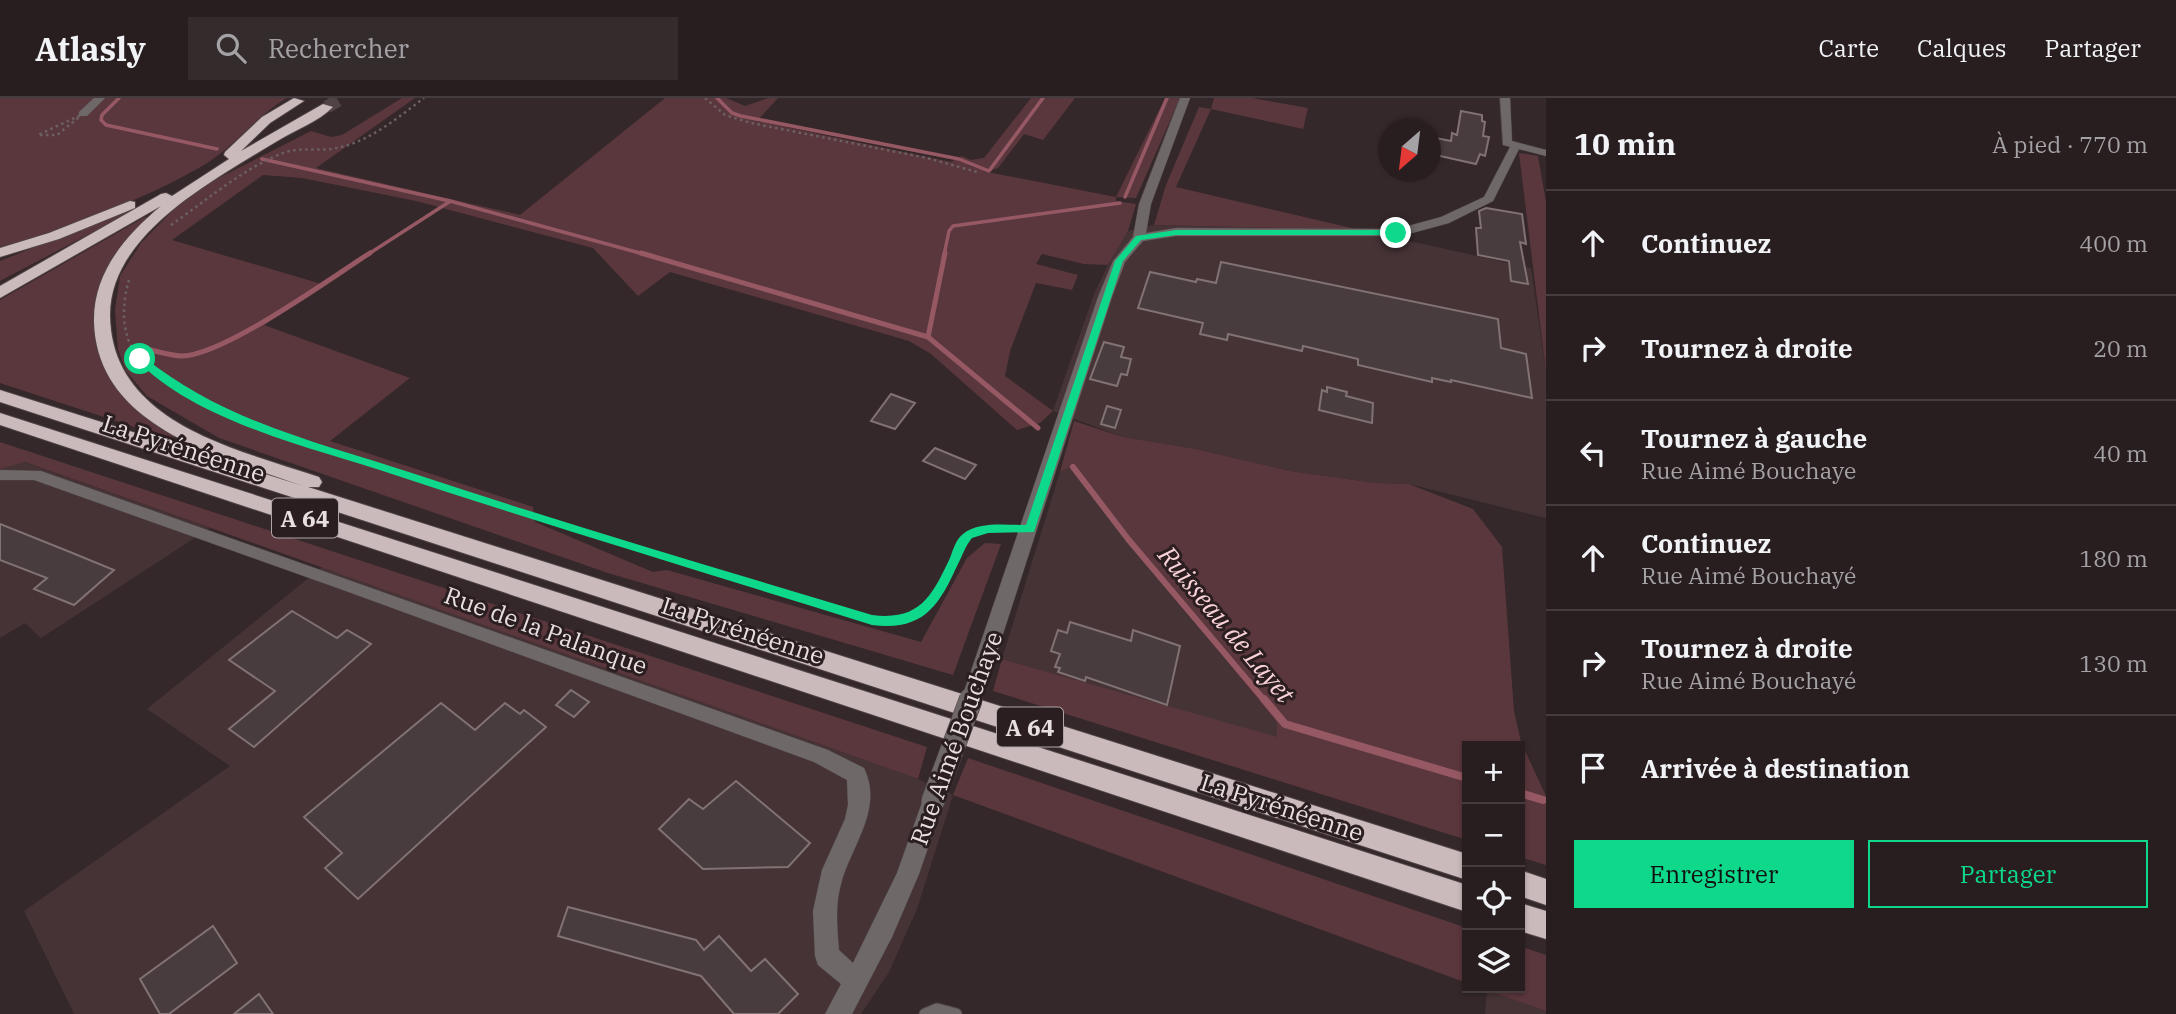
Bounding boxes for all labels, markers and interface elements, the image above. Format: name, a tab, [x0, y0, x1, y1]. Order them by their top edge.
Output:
search box	[188, 17, 678, 80]
text: Atlasly	[35, 27, 146, 70]
icon: search	[212, 29, 250, 67]
text: Rechercher	[268, 31, 409, 65]
text: Carte	[1818, 32, 1879, 64]
text: Calques	[1917, 32, 2007, 64]
text: Partager	[2045, 32, 2141, 64]
north arrow	[1378, 119, 1441, 182]
text: 10 min	[1574, 124, 1676, 163]
text: À pied · 770 m	[1992, 129, 2148, 159]
route end	[1380, 217, 1411, 248]
icon: ahead	[1574, 224, 1612, 262]
text: Continuez	[1641, 226, 1771, 260]
text: 400 m	[2079, 228, 2148, 258]
icon: right	[1574, 329, 1612, 367]
text: Tournez à droite	[1641, 331, 1853, 365]
text: 20 m	[2093, 333, 2148, 363]
route start	[124, 343, 155, 374]
street label: La Pyrénéenne	[99, 407, 269, 489]
text: Tournez à gauche	[1641, 421, 1867, 455]
icon: left	[1574, 434, 1612, 472]
text: 40 m	[2093, 438, 2148, 468]
text: Rue Aimé Bouchaye	[1641, 455, 1856, 485]
road number: A 64	[272, 498, 338, 538]
text: Continuez	[1641, 526, 1771, 560]
water label: Ruisseau de Layet	[1151, 538, 1303, 710]
icon: ahead	[1574, 539, 1612, 577]
text: 180 m	[2079, 543, 2148, 573]
text: Rue Aimé Bouchayé	[1641, 560, 1856, 590]
street label: Rue de la Palanque	[440, 578, 652, 682]
street label: La Pyrénéenne	[658, 589, 828, 671]
street label: Rue Aimé Bouchaye	[903, 627, 1009, 849]
text: Tournez à droite	[1641, 631, 1853, 665]
icon: right	[1574, 644, 1612, 682]
text: 130 m	[2079, 648, 2148, 678]
text: Rue Aimé Bouchayé	[1641, 665, 1856, 695]
road number: A 64	[997, 708, 1063, 747]
map controls	[1462, 741, 1525, 993]
button: +	[1462, 741, 1525, 804]
icon: arrive	[1574, 749, 1612, 787]
text: Arrivée à destination	[1641, 751, 1910, 785]
street label: La Pyrénéenne	[1197, 766, 1367, 848]
button: −	[1462, 804, 1525, 867]
button: Enregistrer	[1574, 840, 1854, 908]
button: Partager	[1868, 840, 2148, 908]
button: locate	[1462, 867, 1525, 930]
button: layers	[1462, 930, 1525, 993]

